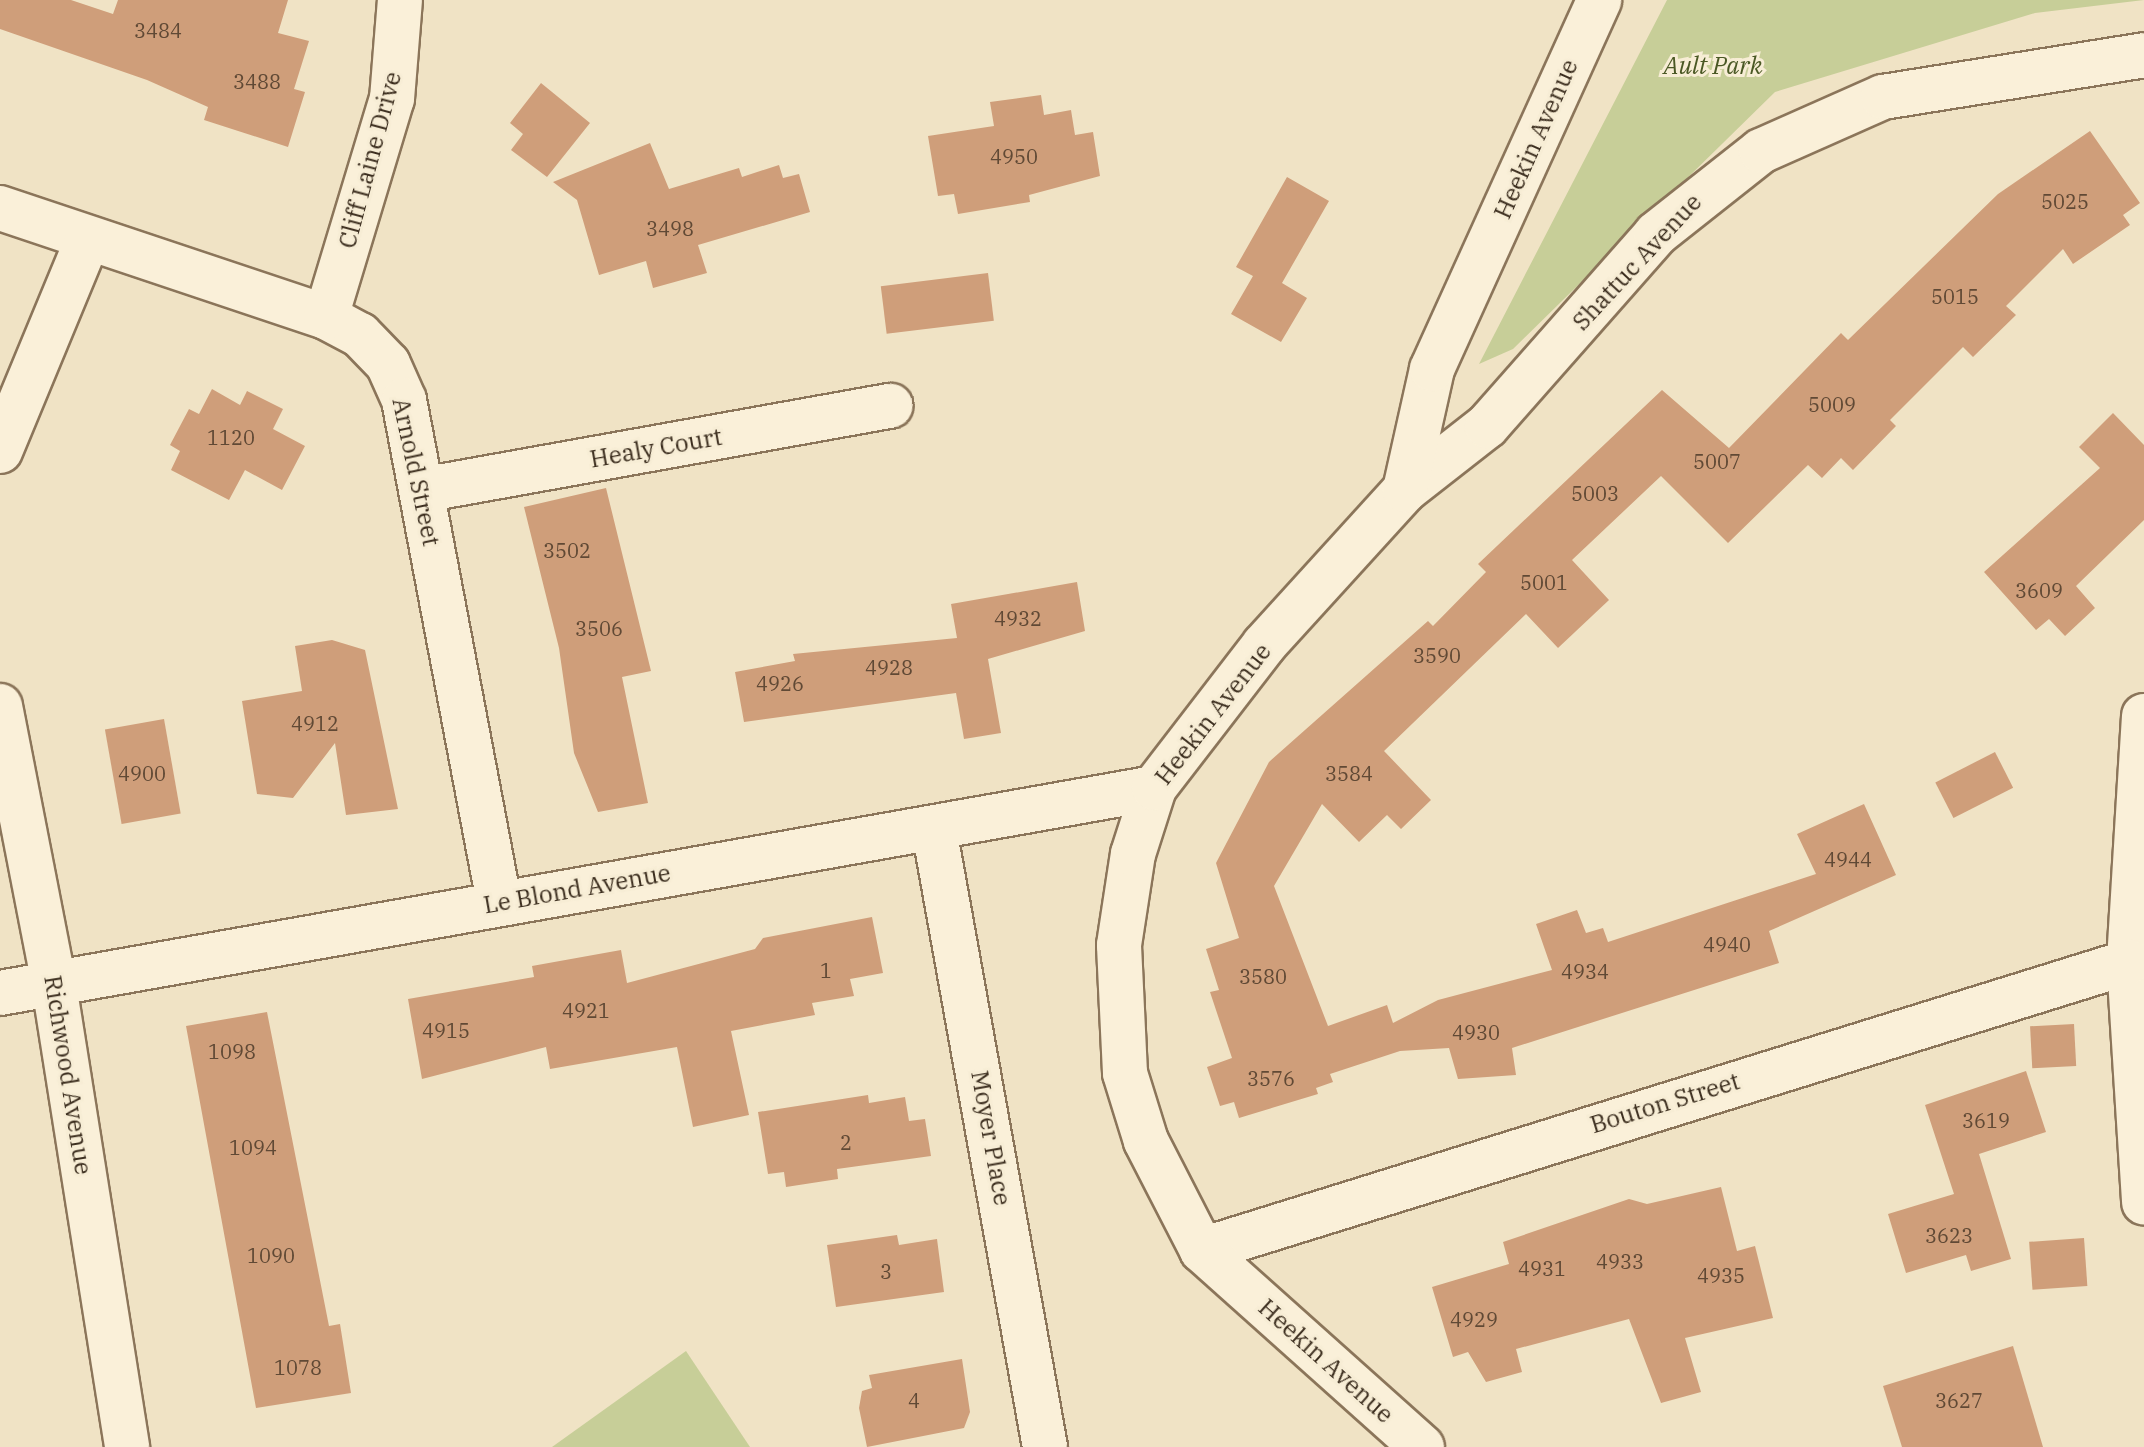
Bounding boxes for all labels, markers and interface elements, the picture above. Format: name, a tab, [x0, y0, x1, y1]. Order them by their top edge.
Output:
house number: 3484	[134, 18, 182, 42]
park label: Ault Park	[1664, 52, 1762, 80]
street label: Heekin Avenue	[1488, 55, 1584, 223]
house number: 3488	[233, 69, 281, 93]
street label: Cliff Laine Drive	[333, 69, 407, 251]
house number: 4950	[990, 144, 1038, 168]
street label: Shattuc Avenue	[1567, 188, 1707, 336]
house number: 5025	[2041, 189, 2089, 213]
house number: 3498	[646, 216, 694, 240]
house number: 5015	[1931, 284, 1979, 308]
house number: 5009	[1808, 392, 1856, 416]
street label: Arnold Street	[386, 395, 446, 549]
street label: Healy Court	[588, 422, 724, 474]
house number: 1120	[207, 425, 255, 449]
house number: 5007	[1693, 449, 1741, 473]
house number: 5003	[1571, 481, 1619, 505]
house number: 3502	[543, 538, 591, 562]
house number: 5001	[1520, 570, 1568, 594]
house number: 3609	[2015, 578, 2063, 602]
house number: 4932	[994, 606, 1042, 630]
house number: 3506	[575, 616, 623, 640]
street label: Heekin Avenue	[1149, 638, 1277, 790]
house number: 3590	[1413, 643, 1461, 667]
house number: 4928	[865, 655, 913, 679]
house number: 4926	[756, 671, 804, 695]
house number: 4912	[291, 711, 339, 735]
house number: 4900	[118, 761, 166, 785]
house number: 3584	[1325, 761, 1373, 785]
house number: 4944	[1824, 847, 1872, 871]
street label: Le Blond Avenue	[481, 858, 673, 920]
house number: 4940	[1703, 932, 1751, 956]
house number: 1	[820, 958, 832, 982]
house number: 4934	[1561, 959, 1609, 983]
house number: 3580	[1239, 964, 1287, 988]
street label: Richwood Avenue	[38, 973, 98, 1177]
house number: 4921	[562, 998, 610, 1022]
house number: 4915	[422, 1018, 470, 1042]
house number: 4930	[1452, 1020, 1500, 1044]
house number: 1098	[208, 1039, 256, 1063]
house number: 3576	[1247, 1066, 1295, 1090]
street label: Bouton Street	[1587, 1067, 1743, 1139]
street label: Moyer Place	[965, 1068, 1017, 1208]
house number: 3619	[1962, 1108, 2010, 1132]
house number: 2	[840, 1130, 852, 1154]
house number: 1094	[229, 1135, 277, 1159]
house number: 3623	[1925, 1223, 1973, 1247]
house number: 1090	[247, 1243, 295, 1267]
house number: 4933	[1596, 1249, 1644, 1273]
house number: 4931	[1518, 1256, 1566, 1280]
house number: 3	[880, 1259, 892, 1283]
house number: 4935	[1697, 1263, 1745, 1287]
street label: Heekin Avenue	[1253, 1293, 1399, 1429]
house number: 4929	[1450, 1307, 1498, 1331]
house number: 1078	[274, 1355, 322, 1379]
house number: 4	[908, 1388, 920, 1412]
house number: 3627	[1935, 1388, 1983, 1412]

